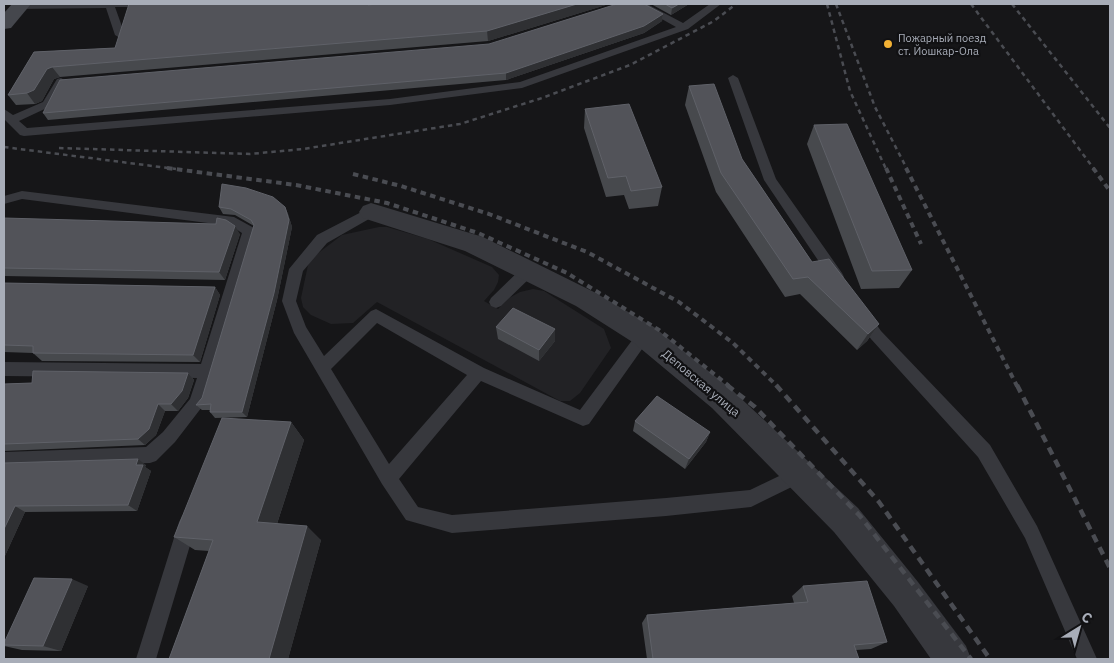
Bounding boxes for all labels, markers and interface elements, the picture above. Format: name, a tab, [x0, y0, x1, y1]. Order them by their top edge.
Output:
place label: Пожарный поезд ст. Йошкар-Ола	[898, 31, 987, 58]
marker: Пожарный поезд ст. Йошкар-Ола	[882, 38, 894, 50]
street label: Деповская улица	[659, 346, 744, 420]
north arrow	[1054, 603, 1104, 653]
text: С	[1078, 608, 1096, 628]

